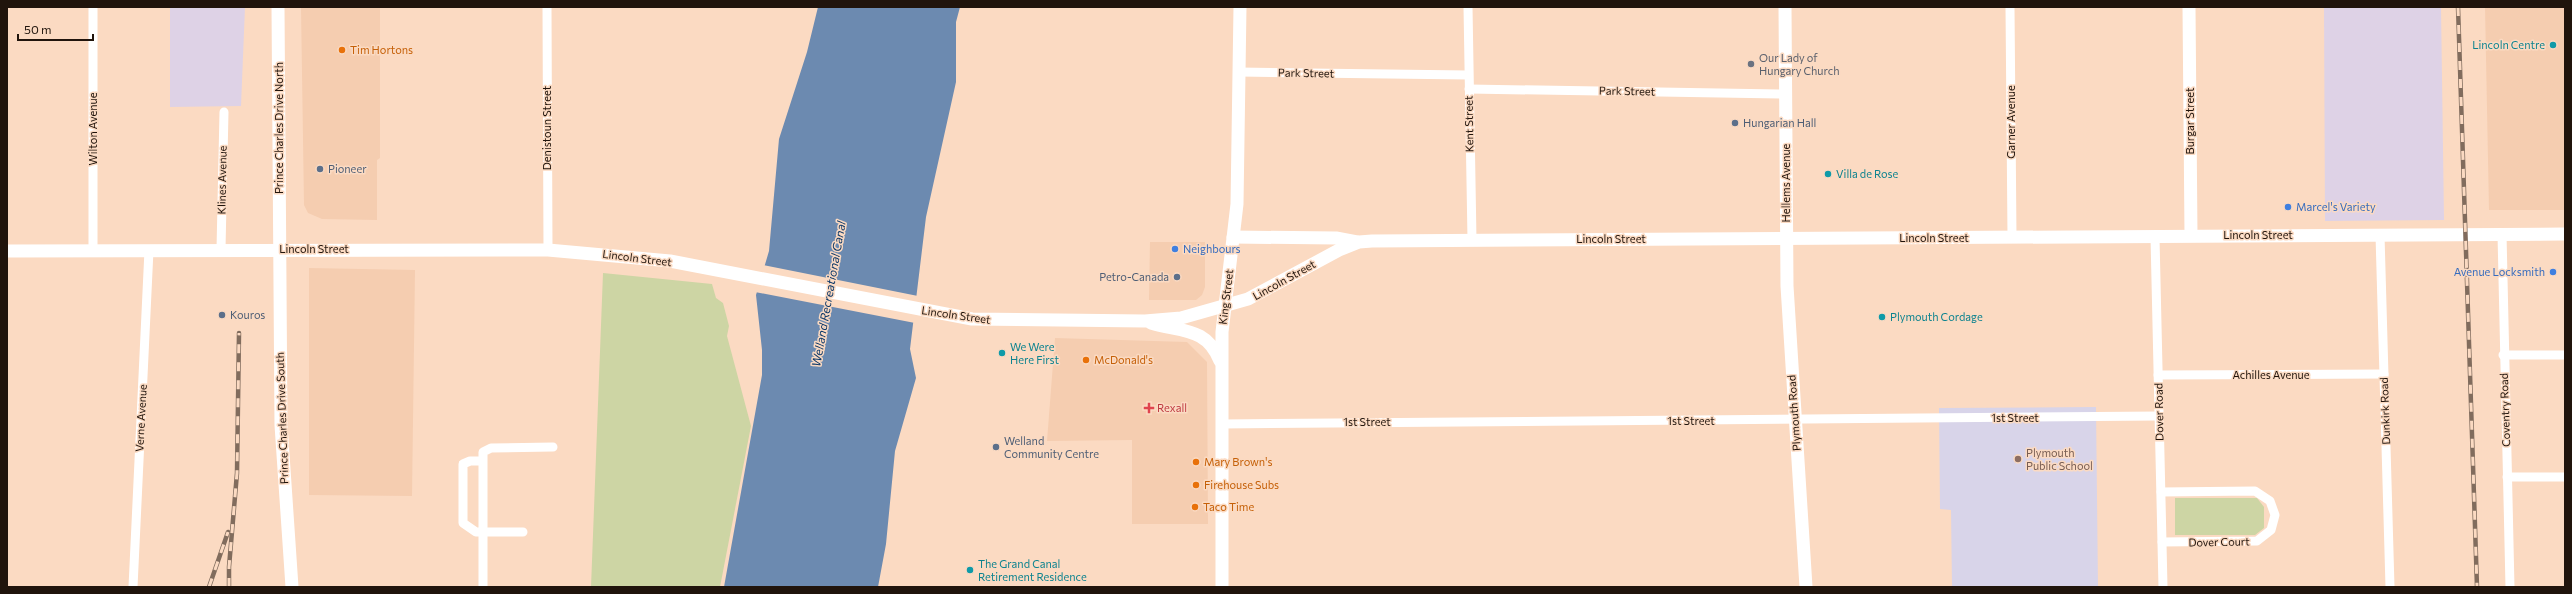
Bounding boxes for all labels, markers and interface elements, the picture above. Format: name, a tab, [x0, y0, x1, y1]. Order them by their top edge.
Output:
scale bar	[18, 16, 93, 42]
text: 50 m	[24, 22, 52, 36]
place label: Lincoln Centre	[2472, 38, 2545, 51]
marker: Lincoln Centre	[2548, 40, 2558, 50]
place label: Tim Hortons	[350, 43, 413, 56]
marker: Tim Hortons	[337, 45, 347, 55]
place label: Our Lady of Hungary Church	[1759, 51, 1839, 77]
marker: Our Lady of Hungary Church	[1746, 59, 1756, 69]
street label: Prince Charles Drive North	[272, 62, 285, 194]
street label: Park Street	[1278, 66, 1335, 79]
street label: Park Street	[1599, 84, 1656, 97]
street label: Denistoun Street	[540, 85, 553, 170]
street label: Garner Avenue	[2004, 85, 2017, 159]
street label: Burgar Street	[2183, 87, 2196, 154]
street label: Wilton Avenue	[86, 92, 99, 165]
street label: Kent Street	[1461, 95, 1475, 153]
place label: Hungarian Hall	[1743, 116, 1816, 129]
marker: Hungarian Hall	[1730, 118, 1740, 128]
street label: Hellems Avenue	[1779, 143, 1792, 222]
street label: Klines Avenue	[214, 145, 229, 215]
place label: Pioneer	[328, 162, 367, 175]
marker: Pioneer	[315, 164, 325, 174]
place label: Villa de Rose	[1836, 167, 1899, 180]
marker: Villa de Rose	[1823, 169, 1833, 179]
place label: Marcel's Variety	[2296, 200, 2376, 213]
marker: Marcel's Variety	[2283, 202, 2293, 212]
water label: Welland Recreational Canal	[808, 219, 848, 368]
street label: Lincoln Street	[2223, 228, 2293, 241]
street label: Lincoln Street	[1899, 231, 1969, 244]
street label: Lincoln Street	[1576, 232, 1646, 245]
street label: Lincoln Street	[279, 242, 349, 255]
place label: Neighbours	[1183, 242, 1241, 255]
marker: Neighbours	[1170, 244, 1180, 254]
street label: Lincoln Street	[602, 247, 673, 268]
street label: Lincoln Street	[1250, 257, 1318, 302]
place label: Avenue Locksmith	[2454, 265, 2545, 278]
marker: Avenue Locksmith	[2548, 267, 2558, 277]
street label: King Street	[1216, 268, 1235, 325]
place label: Petro-Canada	[1099, 270, 1169, 283]
marker: Petro-Canada	[1172, 272, 1182, 282]
street label: Lincoln Street	[921, 303, 992, 326]
place label: Kouros	[230, 308, 265, 321]
marker: Kouros	[217, 310, 227, 320]
place label: Plymouth Cordage	[1890, 310, 1983, 323]
marker: Plymouth Cordage	[1877, 312, 1887, 322]
place label: We Were Here First	[1010, 340, 1059, 366]
marker: We Were Here First	[997, 348, 1007, 358]
street label: Prince Charles Drive South	[273, 352, 290, 484]
place label: McDonald's	[1094, 353, 1153, 366]
marker: McDonald's	[1081, 355, 1091, 365]
street label: Achilles Avenue	[2232, 368, 2310, 381]
street label: Coventry Road	[2497, 373, 2512, 447]
street label: Plymouth Road	[1784, 375, 1803, 452]
street label: Dunkirk Road	[2377, 377, 2392, 445]
street label: Dover Road	[2151, 383, 2166, 441]
street label: Verne Avenue	[132, 384, 149, 452]
place label: Rexall	[1157, 401, 1187, 414]
marker: Rexall	[1144, 403, 1154, 413]
street label: 1st Street	[1991, 411, 2039, 424]
street label: 1st Street	[1667, 414, 1715, 427]
street label: 1st Street	[1343, 415, 1391, 428]
place label: Welland Community Centre	[1004, 434, 1099, 460]
marker: Welland Community Centre	[991, 442, 1001, 452]
place label: Plymouth Public School	[2026, 446, 2093, 472]
marker: Plymouth Public School	[2013, 454, 2023, 464]
place label: Mary Brown's	[1204, 455, 1272, 468]
marker: Mary Brown's	[1191, 457, 1201, 467]
place label: Firehouse Subs	[1204, 478, 1279, 491]
marker: Firehouse Subs	[1191, 480, 1201, 490]
place label: Taco Time	[1203, 500, 1254, 513]
marker: Taco Time	[1190, 502, 1200, 512]
street label: Dover Court	[2188, 534, 2250, 549]
place label: The Grand Canal Retirement Residence	[978, 557, 1087, 583]
marker: The Grand Canal Retirement Residence	[965, 565, 975, 575]

